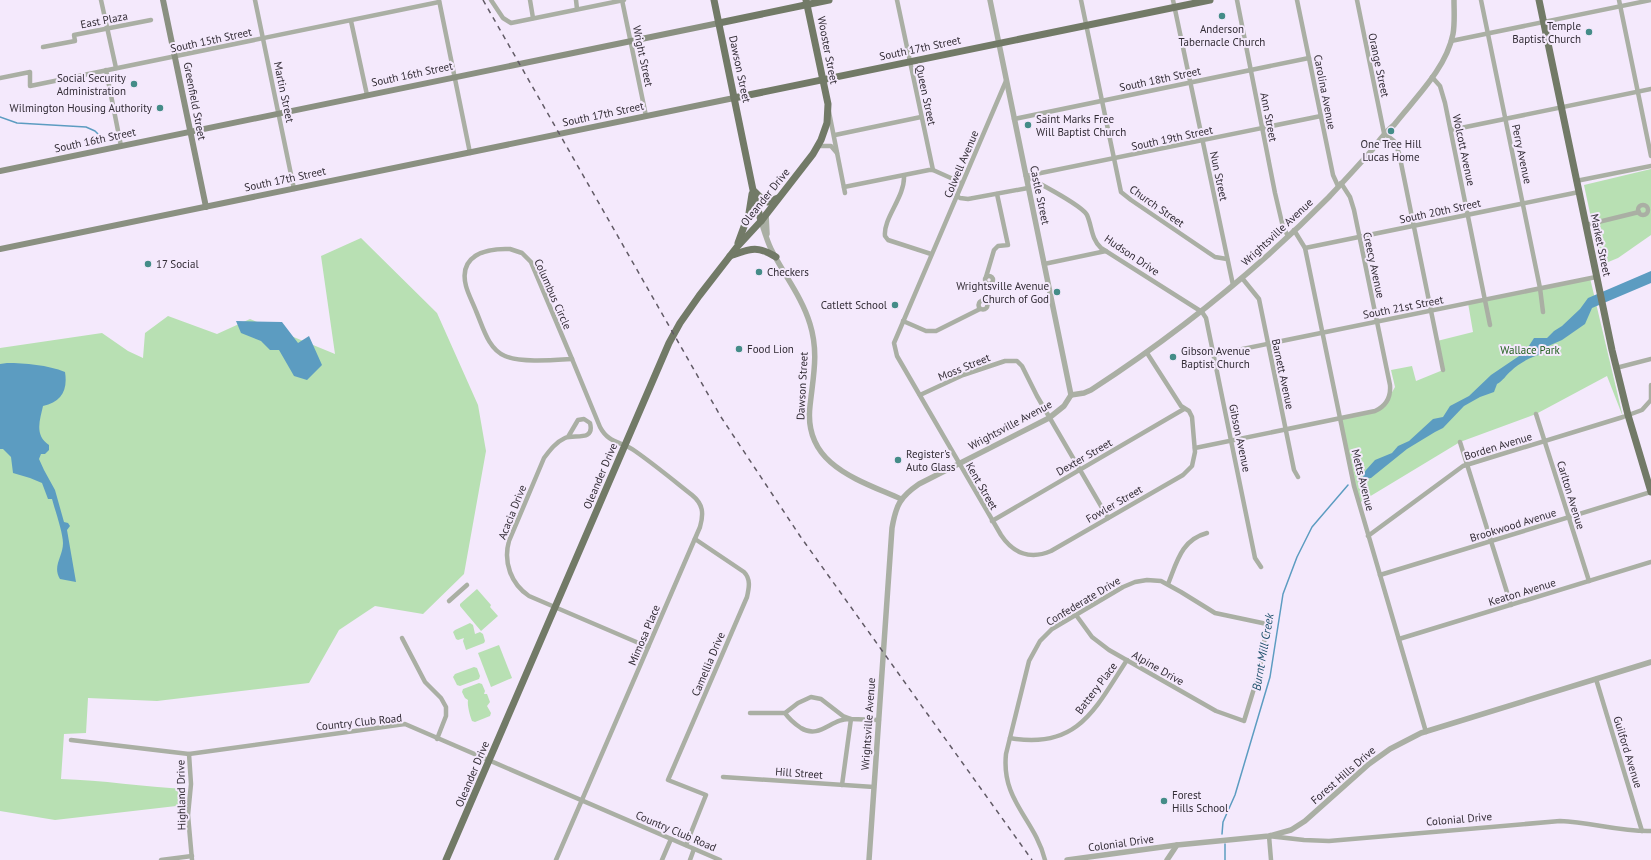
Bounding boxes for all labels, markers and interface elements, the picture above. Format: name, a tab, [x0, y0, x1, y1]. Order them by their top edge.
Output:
street label: East Plaza	[79, 9, 129, 31]
marker: Anderson Tabernacle Church	[1217, 11, 1227, 21]
street label: Wooster Street	[815, 15, 842, 85]
place label: Temple Baptist Church	[1512, 19, 1581, 46]
place label: Anderson Tabernacle Church	[1179, 22, 1265, 49]
street label: South 15th Street	[169, 24, 253, 55]
street label: Wright Street	[630, 24, 656, 88]
marker: Temple Baptist Church	[1584, 27, 1594, 37]
street label: South 17th Street	[878, 32, 962, 63]
street label: Orange Street	[1365, 32, 1393, 99]
street label: Dawson Street	[726, 34, 754, 104]
street label: Carolina Avenue	[1311, 53, 1339, 131]
street label: South 16th Street	[370, 58, 454, 89]
street label: Martin Street	[271, 60, 297, 124]
street label: Greenfield Street	[181, 61, 209, 141]
street label: Queen Street	[913, 63, 939, 127]
street label: South 18th Street	[1118, 63, 1202, 94]
place label: Social Security Administration	[57, 71, 127, 98]
marker: Social Security Administration	[129, 79, 139, 89]
street label: Ann Street	[1257, 91, 1281, 143]
street label: South 17th Street	[561, 98, 645, 129]
place label: Wilmington Housing Authority	[10, 101, 153, 115]
marker: Wilmington Housing Authority	[155, 103, 165, 113]
place label: Saint Marks Free Will Baptist Church	[1036, 112, 1126, 139]
street label: Wolcott Avenue	[1450, 113, 1478, 187]
marker: Saint Marks Free Will Baptist Church	[1023, 120, 1033, 130]
street label: South 19th Street	[1130, 122, 1214, 153]
street label: Perry Avenue	[1509, 123, 1535, 185]
street label: South 16th Street	[53, 124, 137, 155]
marker: One Tree Hill Lucas Home	[1386, 126, 1396, 136]
street label: Colwell Avenue	[941, 128, 982, 200]
place label: One Tree Hill Lucas Home	[1360, 137, 1422, 164]
street label: Nun Street	[1207, 150, 1231, 202]
street label: South 17th Street	[243, 163, 327, 194]
street label: Castle Street	[1027, 164, 1053, 226]
street label: Oleander Drive	[737, 165, 793, 229]
street label: Church Street	[1127, 182, 1187, 230]
street label: Wrightsville Avenue	[1238, 195, 1316, 269]
street label: South 20th Street	[1398, 195, 1482, 226]
street label: Market Street	[1588, 213, 1614, 278]
street label: Hudson Drive	[1102, 231, 1163, 279]
street label: Creecy Avenue	[1360, 231, 1388, 300]
street label: Columbus Circle	[531, 256, 575, 332]
place label: 17 Social	[156, 257, 199, 271]
marker: 17 Social	[143, 259, 153, 269]
place label: Checkers	[767, 265, 809, 279]
marker: Checkers	[754, 267, 764, 277]
place label: Wrightsville Avenue Church of God	[956, 279, 1049, 306]
marker: Wrightsville Avenue Church of God	[1052, 287, 1062, 297]
street label: South 21st Street	[1362, 292, 1445, 322]
place label: Catlett School	[821, 298, 888, 312]
marker: Catlett School	[890, 300, 900, 310]
street label: Barnett Avenue	[1269, 338, 1297, 411]
place label: Food Lion	[747, 342, 794, 356]
park label: Wallace Park	[1500, 343, 1560, 357]
marker: Food Lion	[734, 344, 744, 354]
place label: Gibson Avenue Baptist Church	[1181, 344, 1251, 371]
street label: Moss Street	[936, 350, 992, 384]
street label: Dawson Street	[793, 351, 811, 420]
marker: Gibson Avenue Baptist Church	[1168, 352, 1178, 362]
street label: Wrightsville Avenue	[966, 397, 1055, 453]
street label: Gibson Avenue	[1226, 403, 1254, 474]
street label: Borden Avenue	[1462, 429, 1534, 463]
street label: Dexter Street	[1054, 435, 1115, 479]
street label: Oleander Drive	[580, 440, 620, 511]
place label: Register's Auto Glass	[906, 447, 956, 474]
street label: Metts Avenue	[1349, 448, 1378, 513]
marker: Register's Auto Glass	[893, 455, 903, 465]
street label: Carlton Avenue	[1554, 459, 1588, 531]
street label: Kent Street	[963, 460, 1001, 512]
street label: Acacia Drive	[495, 482, 529, 541]
street label: Fowler Street	[1083, 482, 1145, 526]
street label: Brookwood Avenue	[1468, 505, 1558, 545]
street label: Confederate Drive	[1043, 573, 1123, 629]
street label: Keaton Avenue	[1487, 575, 1558, 609]
street label: Mimosa Place	[625, 602, 663, 667]
water label: Burnt Mill Creek	[1248, 611, 1277, 692]
street label: Camellia Drive	[688, 629, 728, 698]
street label: Alpine Drive	[1129, 648, 1187, 689]
street label: Battery Place	[1072, 659, 1120, 717]
street label: Wrightsville Avenue	[858, 677, 878, 771]
street label: Country Club Road	[315, 711, 403, 733]
street label: Guilford Avenue	[1610, 714, 1646, 790]
street label: Oleander Drive	[452, 738, 492, 809]
street label: Forest Hills Drive	[1308, 743, 1379, 807]
street label: Highland Drive	[173, 759, 189, 830]
street label: Hill Street	[775, 764, 824, 782]
place label: Forest Hills School	[1172, 788, 1229, 815]
marker: Forest Hills School	[1159, 796, 1169, 806]
street label: Country Club Road	[633, 808, 719, 854]
street label: Colonial Drive	[1425, 809, 1493, 829]
street label: Colonial Drive	[1087, 831, 1155, 855]

